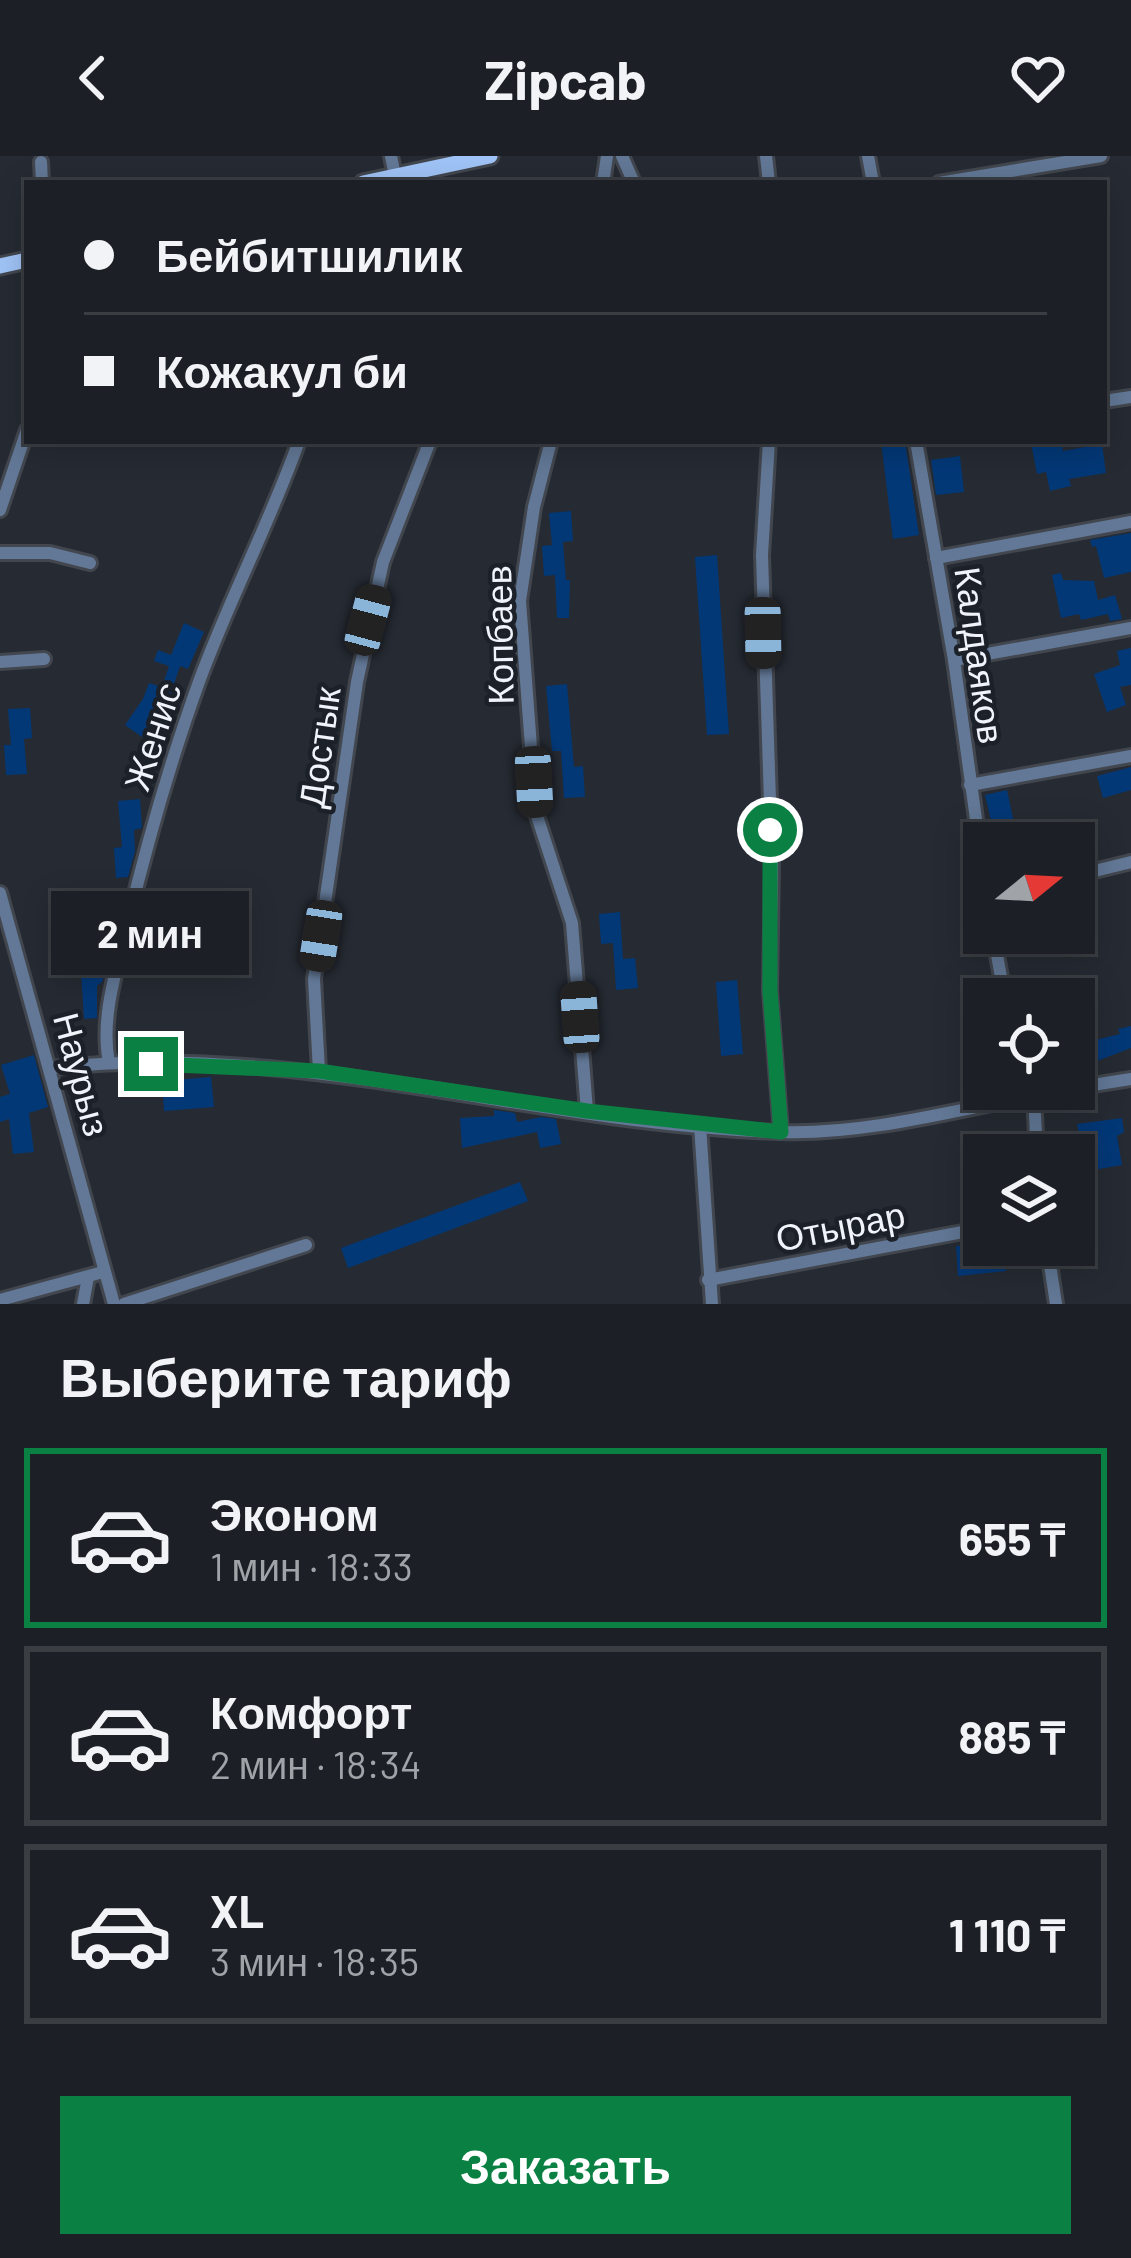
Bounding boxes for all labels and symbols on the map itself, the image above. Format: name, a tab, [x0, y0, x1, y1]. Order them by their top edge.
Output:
street label: Калдаяков	[946, 564, 1015, 746]
street label: Копбаев	[475, 565, 521, 705]
car	[341, 581, 395, 659]
car	[744, 597, 782, 669]
street label: Женис	[113, 677, 189, 795]
street label: Достык	[288, 684, 349, 810]
car	[514, 745, 554, 819]
route start	[743, 803, 797, 857]
north arrow	[963, 822, 1095, 954]
callout: 2 мин	[52, 890, 250, 974]
car	[298, 898, 344, 974]
car	[560, 980, 600, 1054]
street label: Наурыз	[45, 1008, 120, 1140]
route end	[124, 1037, 178, 1091]
street label: Отырар	[772, 1191, 908, 1260]

